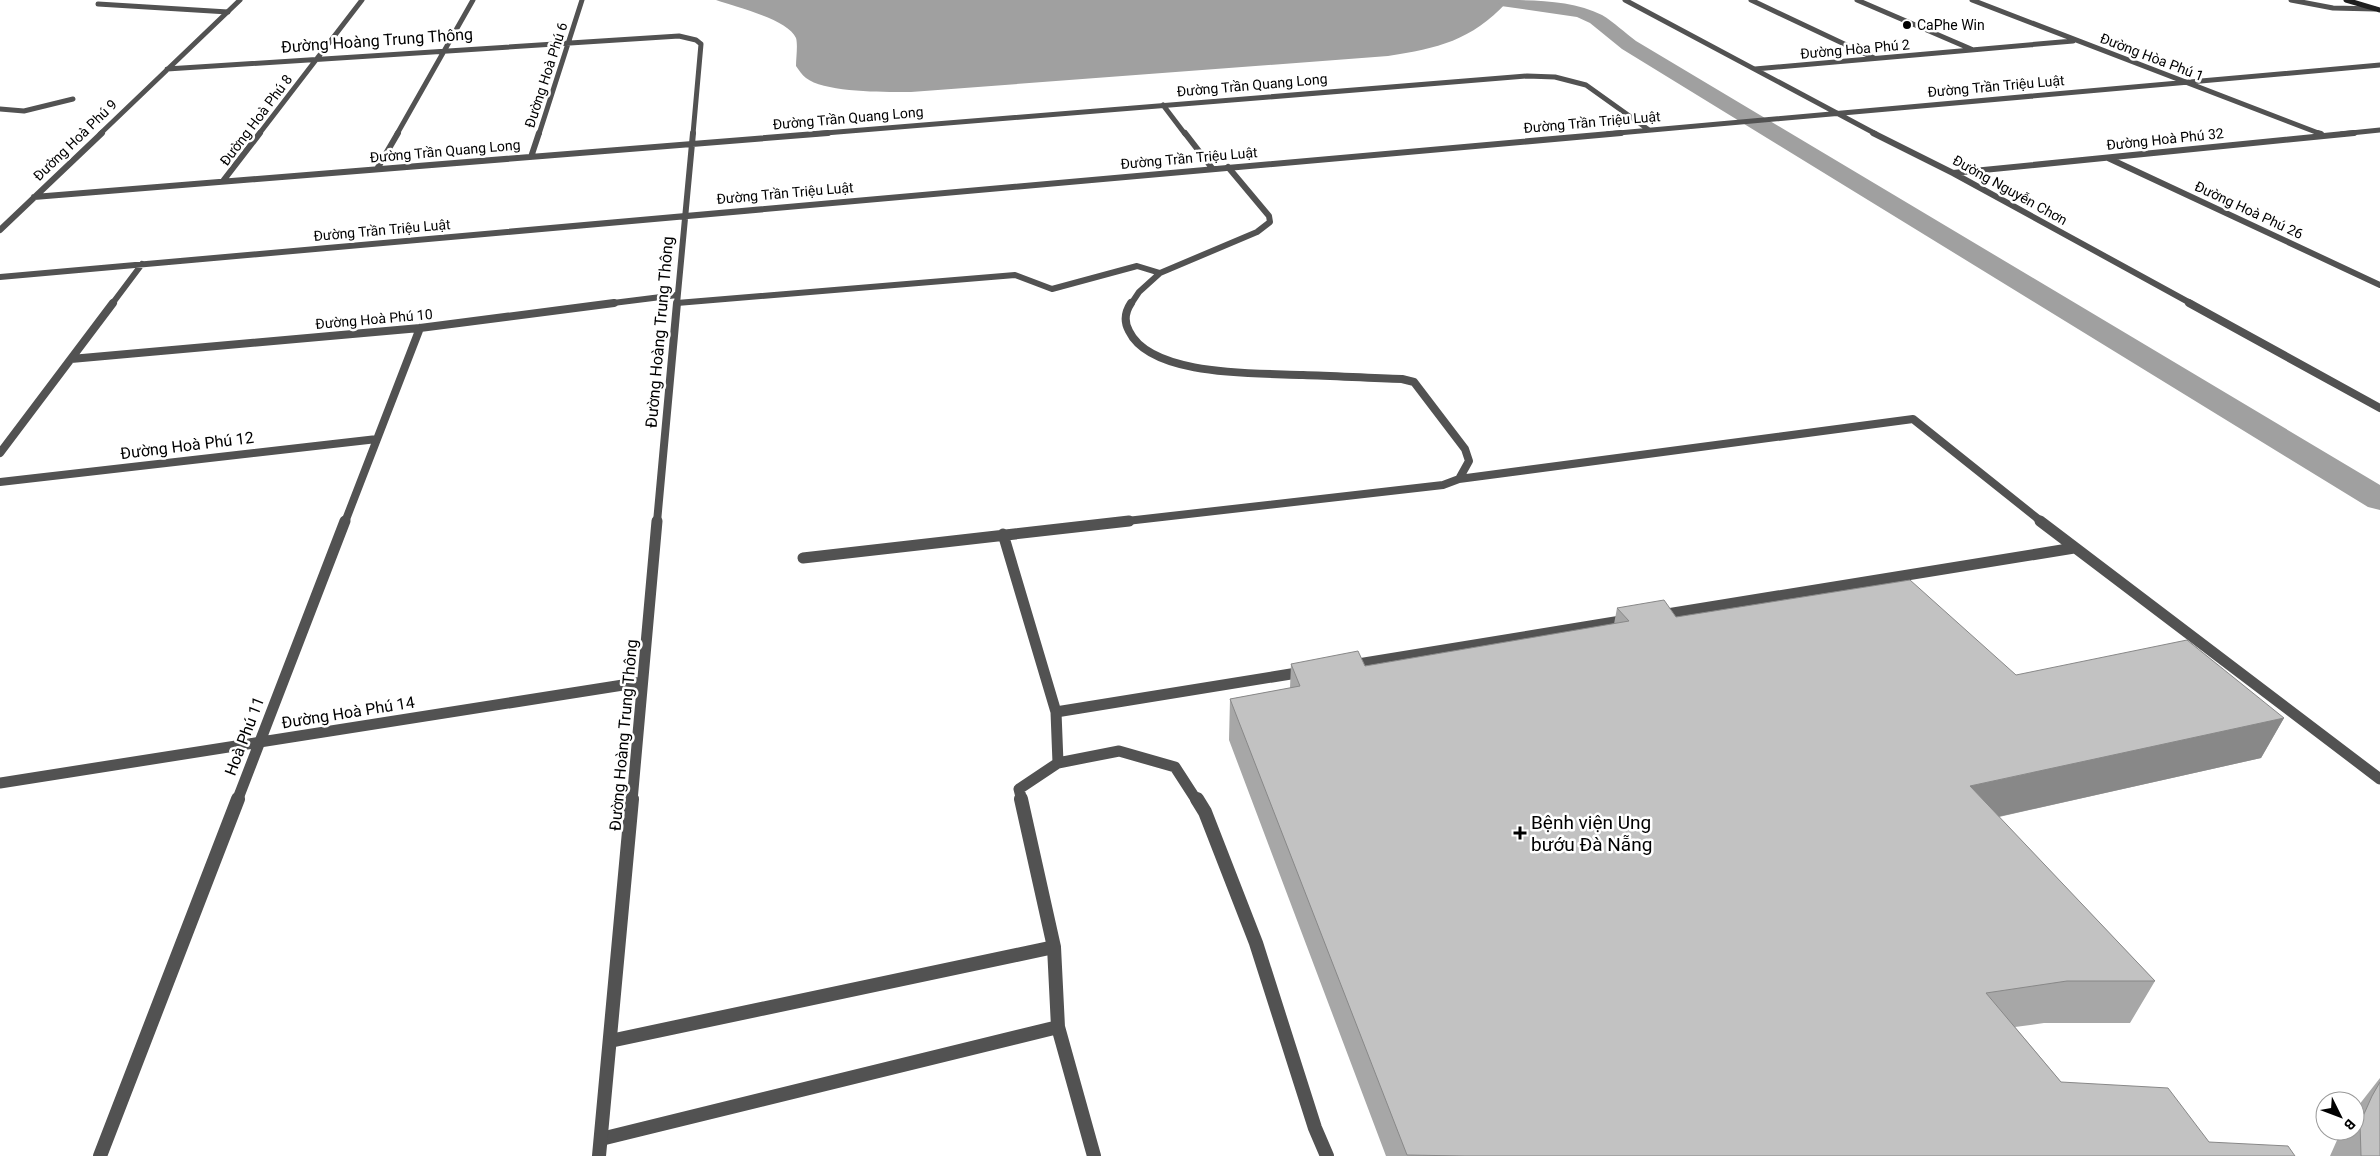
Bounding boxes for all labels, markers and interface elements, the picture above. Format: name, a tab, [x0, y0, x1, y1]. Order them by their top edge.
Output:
place label: CaPhe Win	[1917, 17, 1985, 33]
marker: CaPhe Win	[1901, 19, 1913, 31]
street label: Đường Hoà Phú 6	[521, 20, 571, 130]
street label: Đường Hoàng Trung Thông	[280, 24, 474, 57]
street label: Đường Hòa Phú 1	[2098, 30, 2206, 84]
street label: Đường Hòa Phú 2	[1800, 36, 1911, 62]
street label: Đường Trần Quang Long	[1176, 70, 1328, 100]
street label: Đường Hoà Phú 8	[217, 71, 296, 169]
street label: Đường Trần Triệu Luật	[1927, 72, 2066, 100]
street label: Đường Hoà Phú 9	[30, 96, 120, 184]
street label: Đường Trần Quang Long	[772, 103, 924, 133]
street label: Đường Trần Triệu Luật	[1523, 108, 1662, 136]
street label: Đường Hoà Phú 32	[2106, 125, 2224, 153]
street label: Đường Trần Quang Long	[369, 136, 521, 166]
street label: Đường Trần Triệu Luật	[1120, 144, 1259, 172]
street label: Đường Nguyễn Chơn	[1950, 152, 2070, 228]
street label: Đường Hoà Phú 26	[2192, 178, 2306, 242]
street label: Đường Trần Triệu Luật	[716, 179, 855, 207]
street label: Đường Trần Triệu Luật	[313, 216, 452, 244]
street label: Đường Hoàng Trung Thông	[642, 235, 677, 429]
street label: Đường Hoà Phú 10	[315, 306, 433, 332]
street label: Đường Hoà Phú 12	[119, 428, 255, 463]
street label: Đường Hoàng Trung Thông	[606, 638, 641, 832]
street label: Đường Hoà Phú 14	[280, 693, 416, 732]
street label: Hoà Phú 11	[221, 694, 268, 778]
place label: Bệnh viện Ung bướu Đà Nẵng	[1531, 811, 1652, 856]
marker: Bệnh viện Ung bướu Đà Nẵng	[1513, 826, 1527, 840]
north arrow	[2315, 1091, 2365, 1141]
text: B	[2341, 1116, 2359, 1133]

